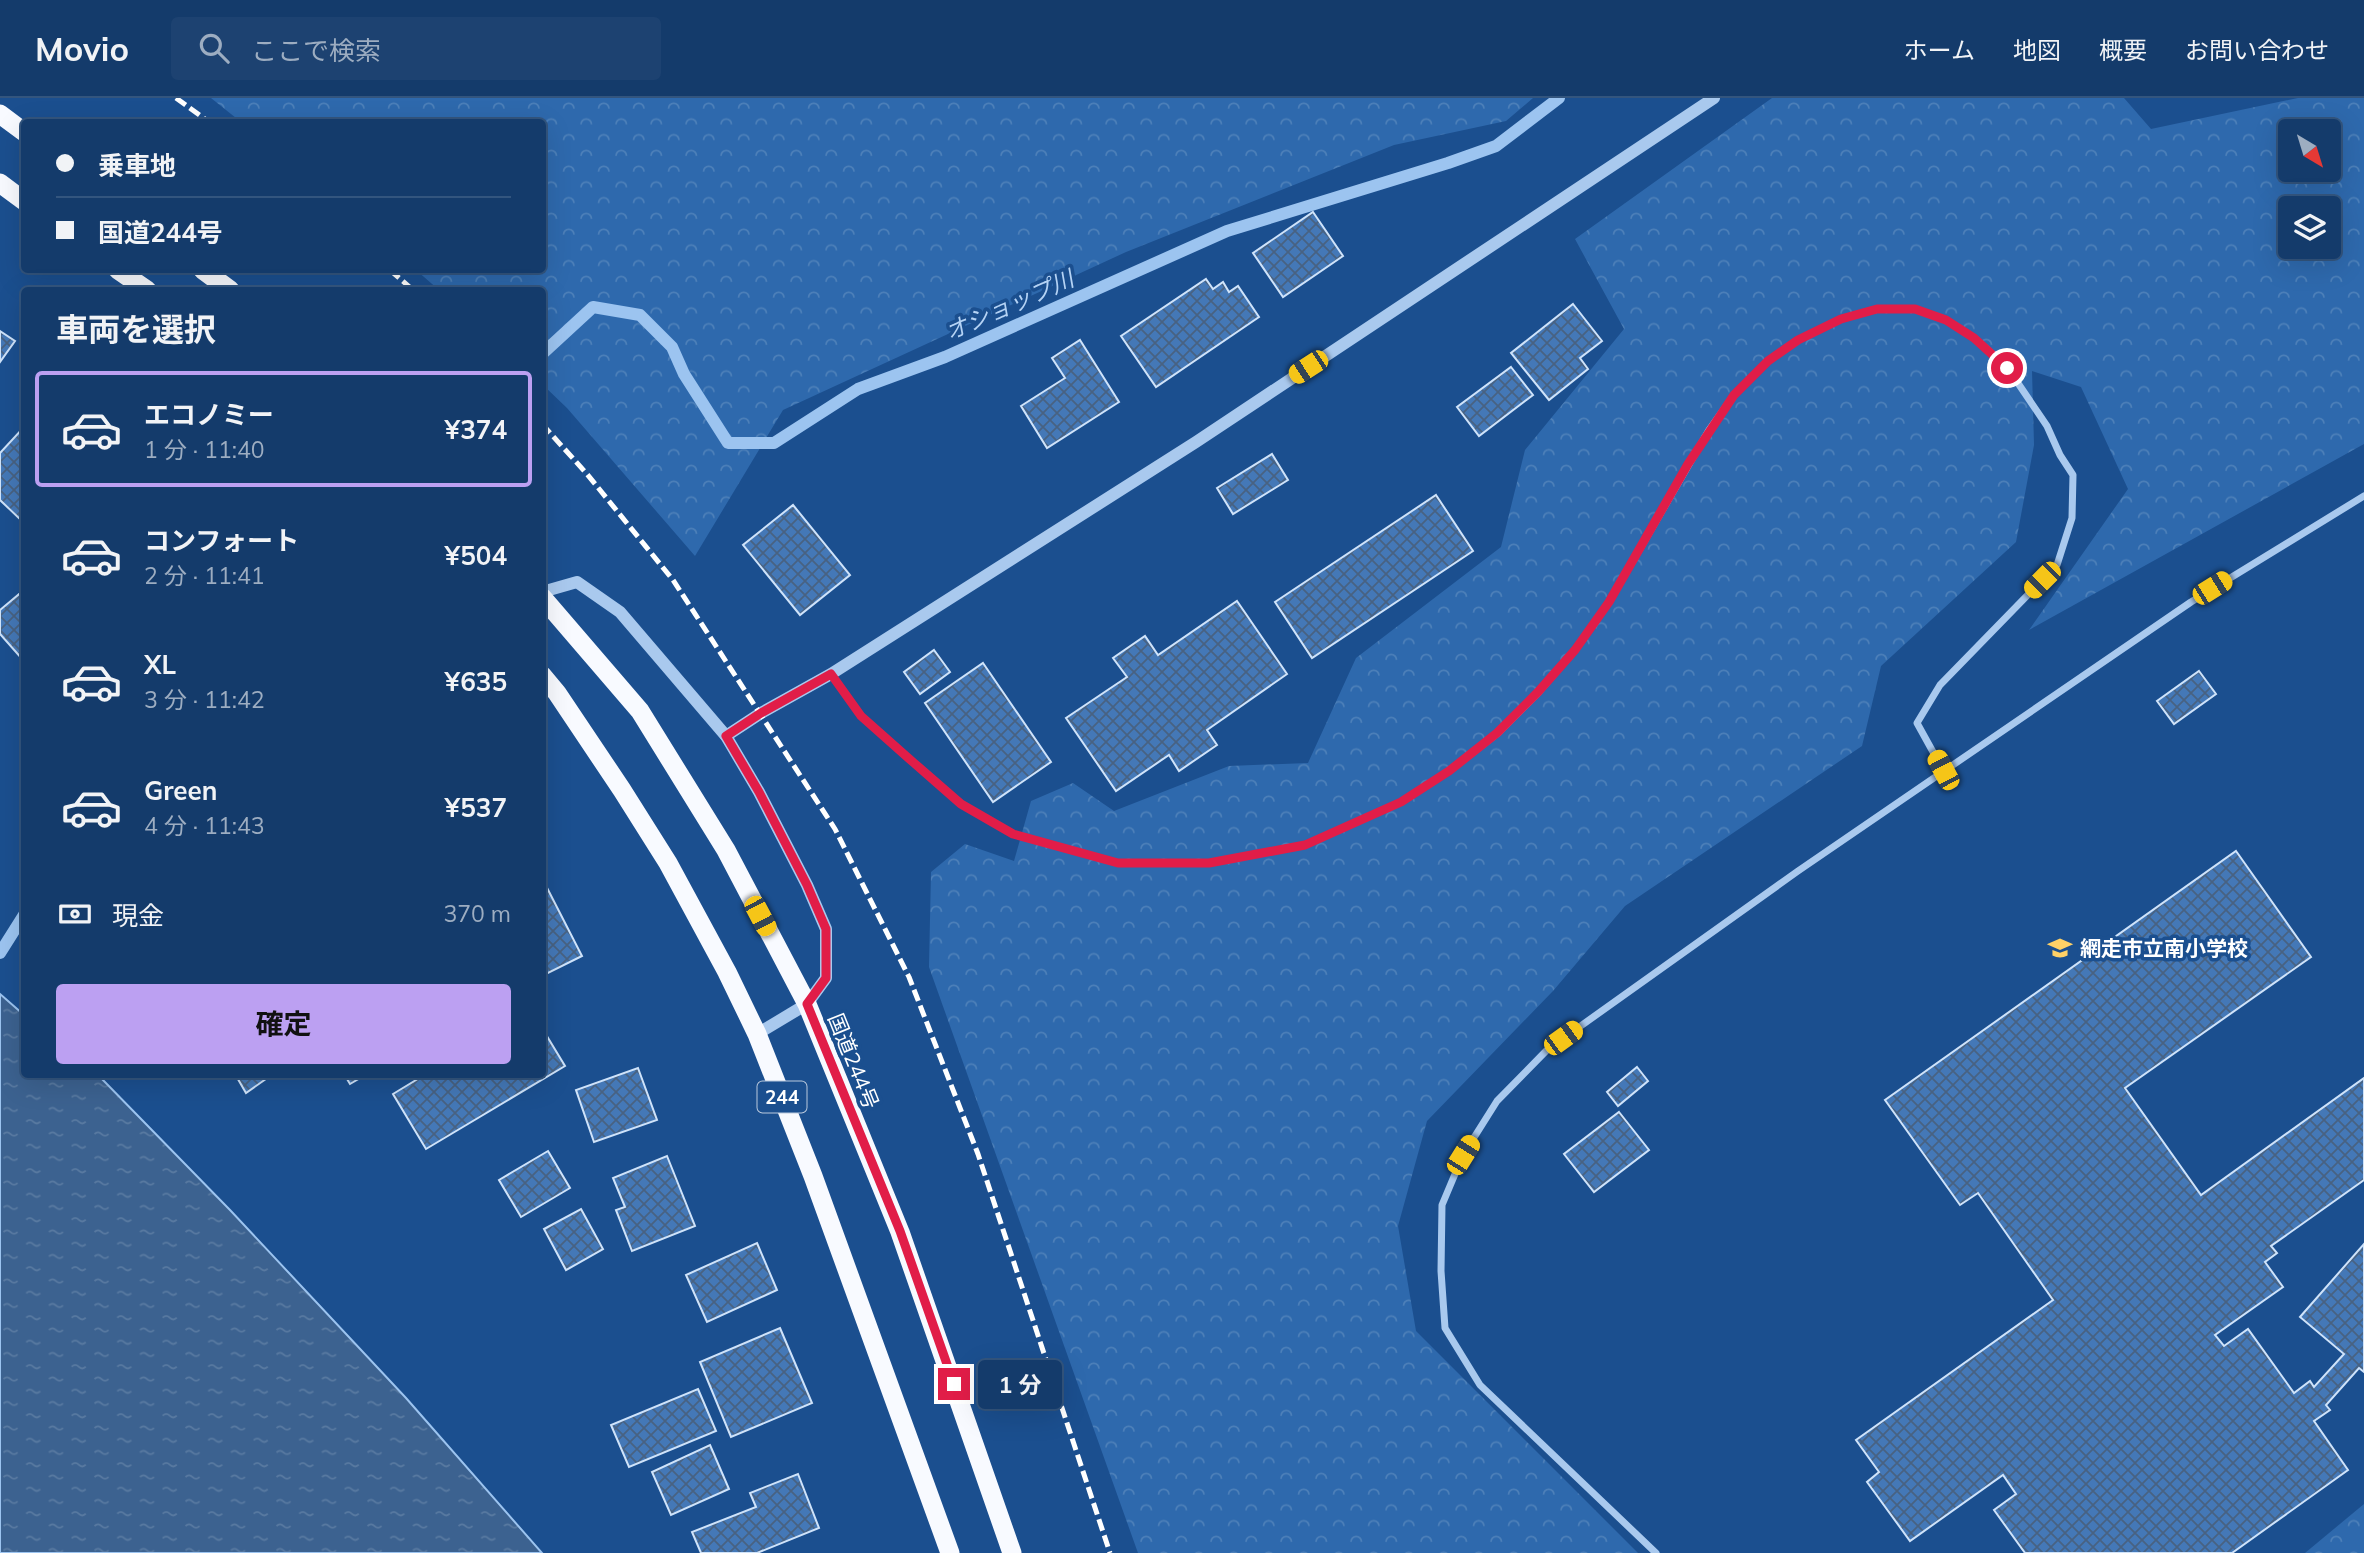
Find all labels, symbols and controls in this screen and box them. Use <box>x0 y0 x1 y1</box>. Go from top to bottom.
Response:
search box <box>171 17 661 80</box>
text: Movio <box>35 28 129 69</box>
icon: search <box>195 29 233 67</box>
text: ここで検索 <box>251 34 381 67</box>
text: ホーム <box>1904 35 1975 65</box>
text: 地図 <box>2013 35 2061 65</box>
text: 概要 <box>2099 35 2147 65</box>
text: お問い合わせ <box>2185 35 2329 65</box>
north arrow <box>2278 119 2342 182</box>
map controls <box>2278 119 2341 259</box>
text: 乗車地 <box>98 149 176 182</box>
button: layers <box>2278 196 2341 259</box>
text: 国道244号 <box>98 216 223 249</box>
water label: オショップ川 <box>940 262 1081 346</box>
text: 車両を選択 <box>56 309 216 349</box>
car <box>1285 347 1332 387</box>
route start <box>1991 352 2023 384</box>
icon: car <box>60 398 123 461</box>
text: エコノミー <box>144 398 274 431</box>
text: ¥374 <box>445 413 507 446</box>
text: 1 分 · 11:40 <box>144 435 265 464</box>
icon: car <box>60 524 123 587</box>
text: コンフォート <box>144 524 299 557</box>
text: ¥504 <box>445 539 507 572</box>
car <box>2020 558 2065 602</box>
text: 2 分 · 11:41 <box>144 561 265 590</box>
car <box>2189 568 2236 608</box>
text: XL <box>144 648 176 681</box>
icon: car <box>60 650 123 713</box>
text: ¥635 <box>445 665 507 698</box>
text: 3 分 · 11:42 <box>144 685 265 714</box>
car <box>1924 747 1963 793</box>
text: Green <box>144 774 217 807</box>
icon: car <box>60 776 123 839</box>
text: ¥537 <box>445 791 507 824</box>
text: 4 分 · 11:43 <box>144 811 265 840</box>
car <box>741 893 780 939</box>
icon: cash <box>56 895 94 933</box>
text: 現金 <box>112 899 164 932</box>
text: 370 m <box>443 899 511 928</box>
school or university icon: 網走市立南小学校 <box>2046 934 2074 962</box>
place label: 網走市立南小学校 <box>2080 935 2248 961</box>
button: 確定 <box>56 984 511 1064</box>
street label: 国道244号 <box>823 1009 885 1113</box>
car <box>1540 1017 1587 1059</box>
road number: 244 <box>758 1082 806 1113</box>
car <box>1443 1132 1484 1178</box>
callout: 1 分 <box>978 1360 1062 1408</box>
route end <box>938 1368 970 1400</box>
text: 1 分 <box>998 1370 1042 1399</box>

